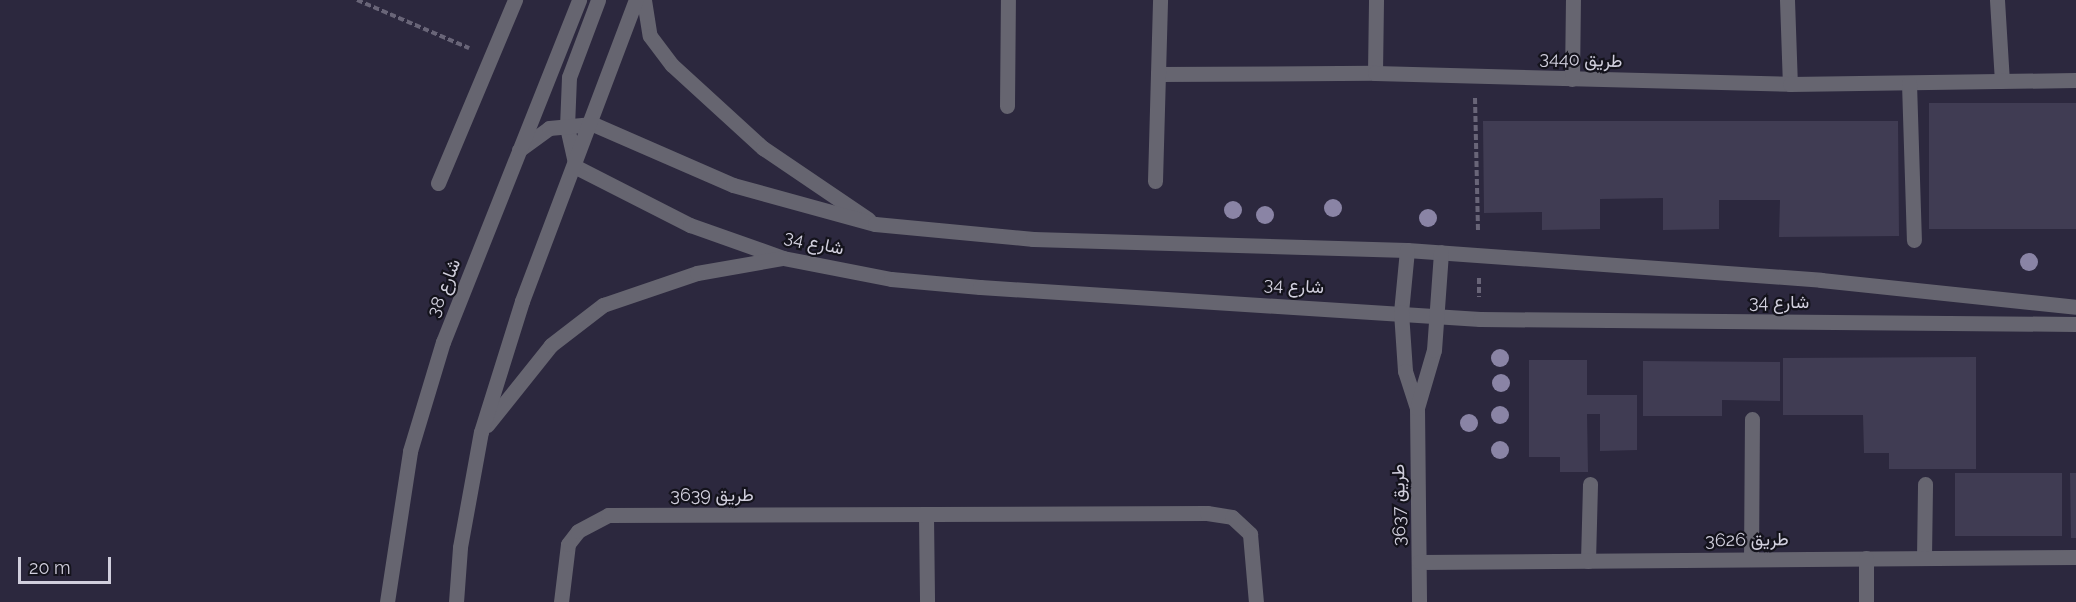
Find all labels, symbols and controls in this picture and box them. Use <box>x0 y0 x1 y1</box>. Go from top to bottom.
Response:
street label: طريق 3440 <box>1539 48 1623 72</box>
street label: شارع 34 <box>782 226 846 260</box>
street label: شارع 38 <box>423 256 465 320</box>
street label: شارع 34 <box>1263 274 1325 298</box>
street label: شارع 34 <box>1749 291 1809 313</box>
street label: طريق 3637 <box>1387 464 1411 546</box>
street label: طريق 3639 <box>670 484 754 506</box>
street label: طريق 3626 <box>1705 528 1789 552</box>
scale bar <box>21 545 114 583</box>
text: 20 m <box>29 557 71 578</box>

